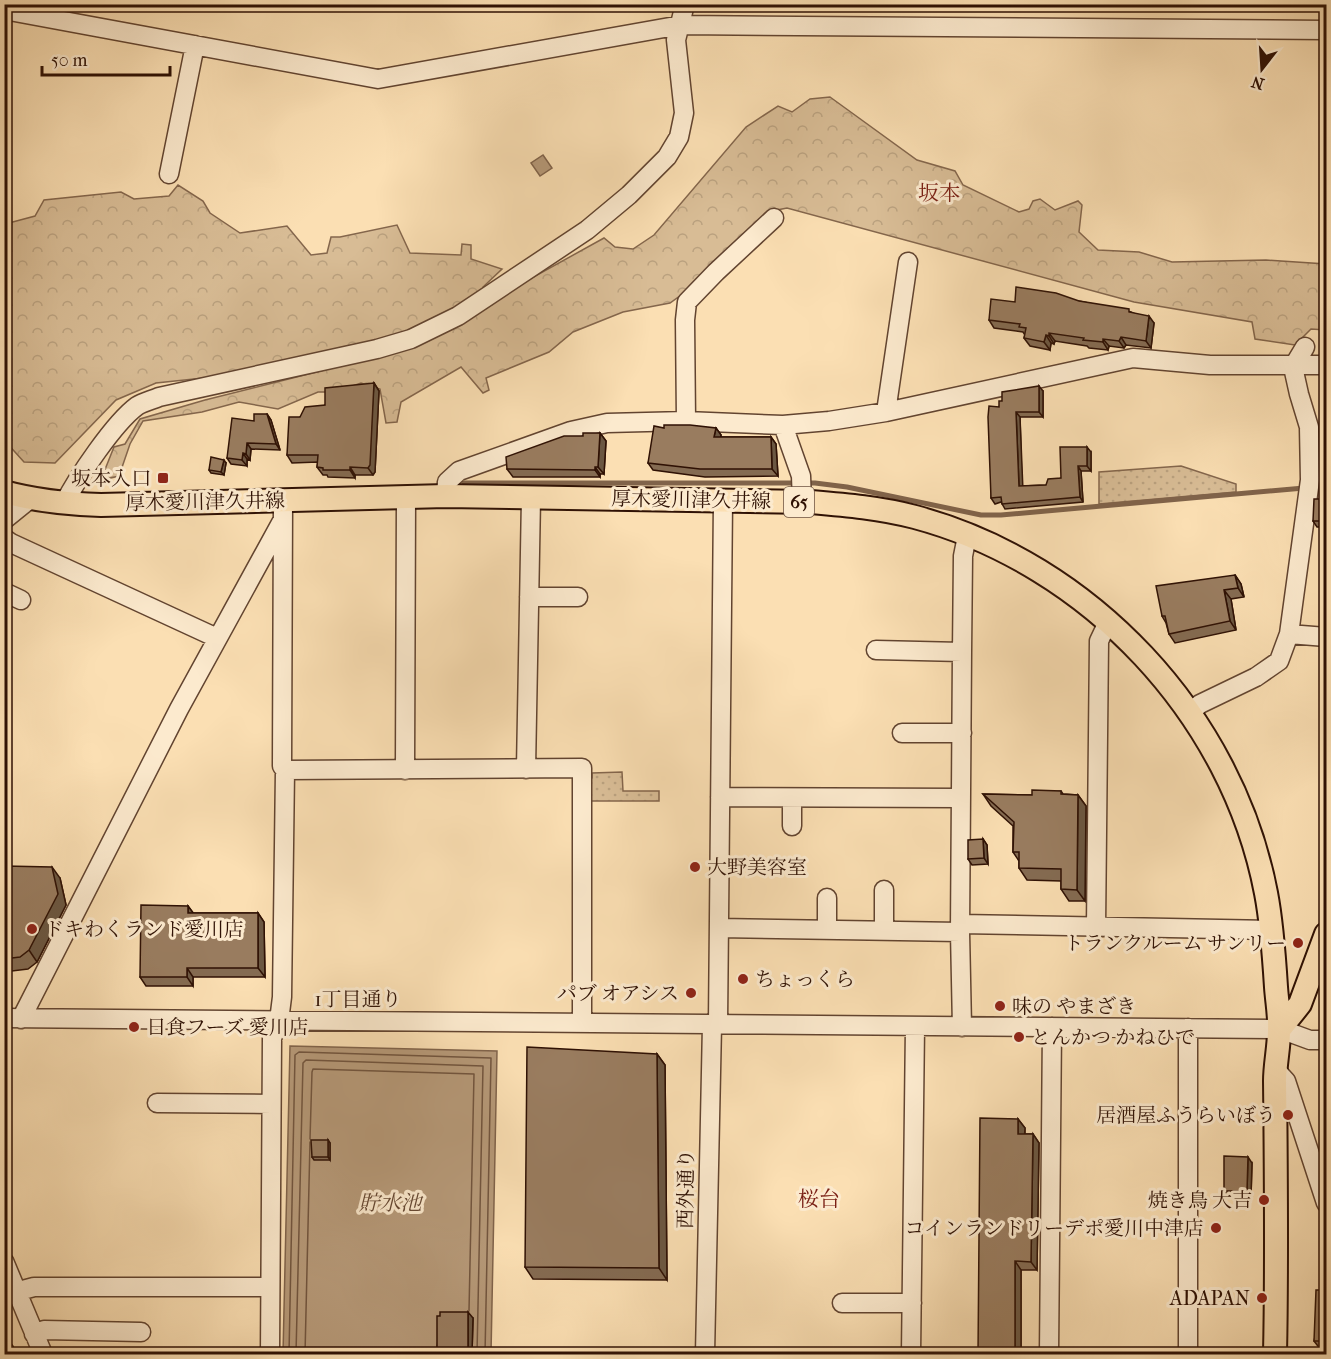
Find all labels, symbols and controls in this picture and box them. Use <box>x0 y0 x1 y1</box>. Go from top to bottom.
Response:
scale bar <box>42 39 170 77</box>
north arrow <box>1232 39 1292 99</box>
text: 50 m <box>51 50 88 71</box>
text: N <box>1248 72 1266 94</box>
district label: 坂本 <box>918 181 960 205</box>
place label: 坂本入口 <box>71 467 151 490</box>
marker: 坂本入口 <box>156 471 170 485</box>
street label: 厚木愛川津久井線 <box>611 487 771 513</box>
road number: 65 <box>784 487 814 517</box>
street label: 厚木愛川津久井線 <box>125 489 285 515</box>
place label: 大野美容室 <box>707 856 807 879</box>
marker: 大野美容室 <box>688 860 702 874</box>
place label: ドキわくランド愛川店 <box>44 918 244 941</box>
marker: ドキわくランド愛川店 <box>25 922 39 936</box>
place label: トランクルーム サンリー <box>1064 932 1286 955</box>
marker: トランクルーム サンリー <box>1291 936 1305 950</box>
place label: ちょっくら <box>755 968 855 991</box>
marker: ちょっくら <box>736 972 750 986</box>
place label: パブ オアシス <box>557 982 679 1005</box>
marker: パブ オアシス <box>684 986 698 1000</box>
street label: 1丁目通り <box>314 988 402 1011</box>
place label: 味の やまざき <box>1012 995 1136 1018</box>
marker: 味の やまざき <box>993 999 1007 1013</box>
place label: 日食フーズ 愛川店 <box>146 1016 309 1039</box>
marker: 日食フーズ 愛川店 <box>127 1020 141 1034</box>
place label: とんかつ かねひで <box>1031 1026 1195 1049</box>
marker: とんかつ かねひで <box>1012 1030 1026 1044</box>
place label: 居酒屋ふうらいぼう <box>1096 1104 1276 1127</box>
marker: 居酒屋ふうらいぼう <box>1281 1108 1295 1122</box>
street label: 西外通り <box>674 1149 698 1229</box>
district label: 桜台 <box>798 1187 840 1211</box>
place label: 焼き鳥 大吉 <box>1148 1189 1252 1212</box>
water label: 貯水池 <box>359 1191 423 1215</box>
marker: 焼き鳥 大吉 <box>1257 1193 1271 1207</box>
place label: コインランドリーデポ愛川中津店 <box>905 1217 1204 1240</box>
marker: コインランドリーデポ愛川中津店 <box>1209 1221 1223 1235</box>
place label: ADAPAN <box>1169 1287 1250 1310</box>
marker: ADAPAN <box>1255 1291 1269 1305</box>

